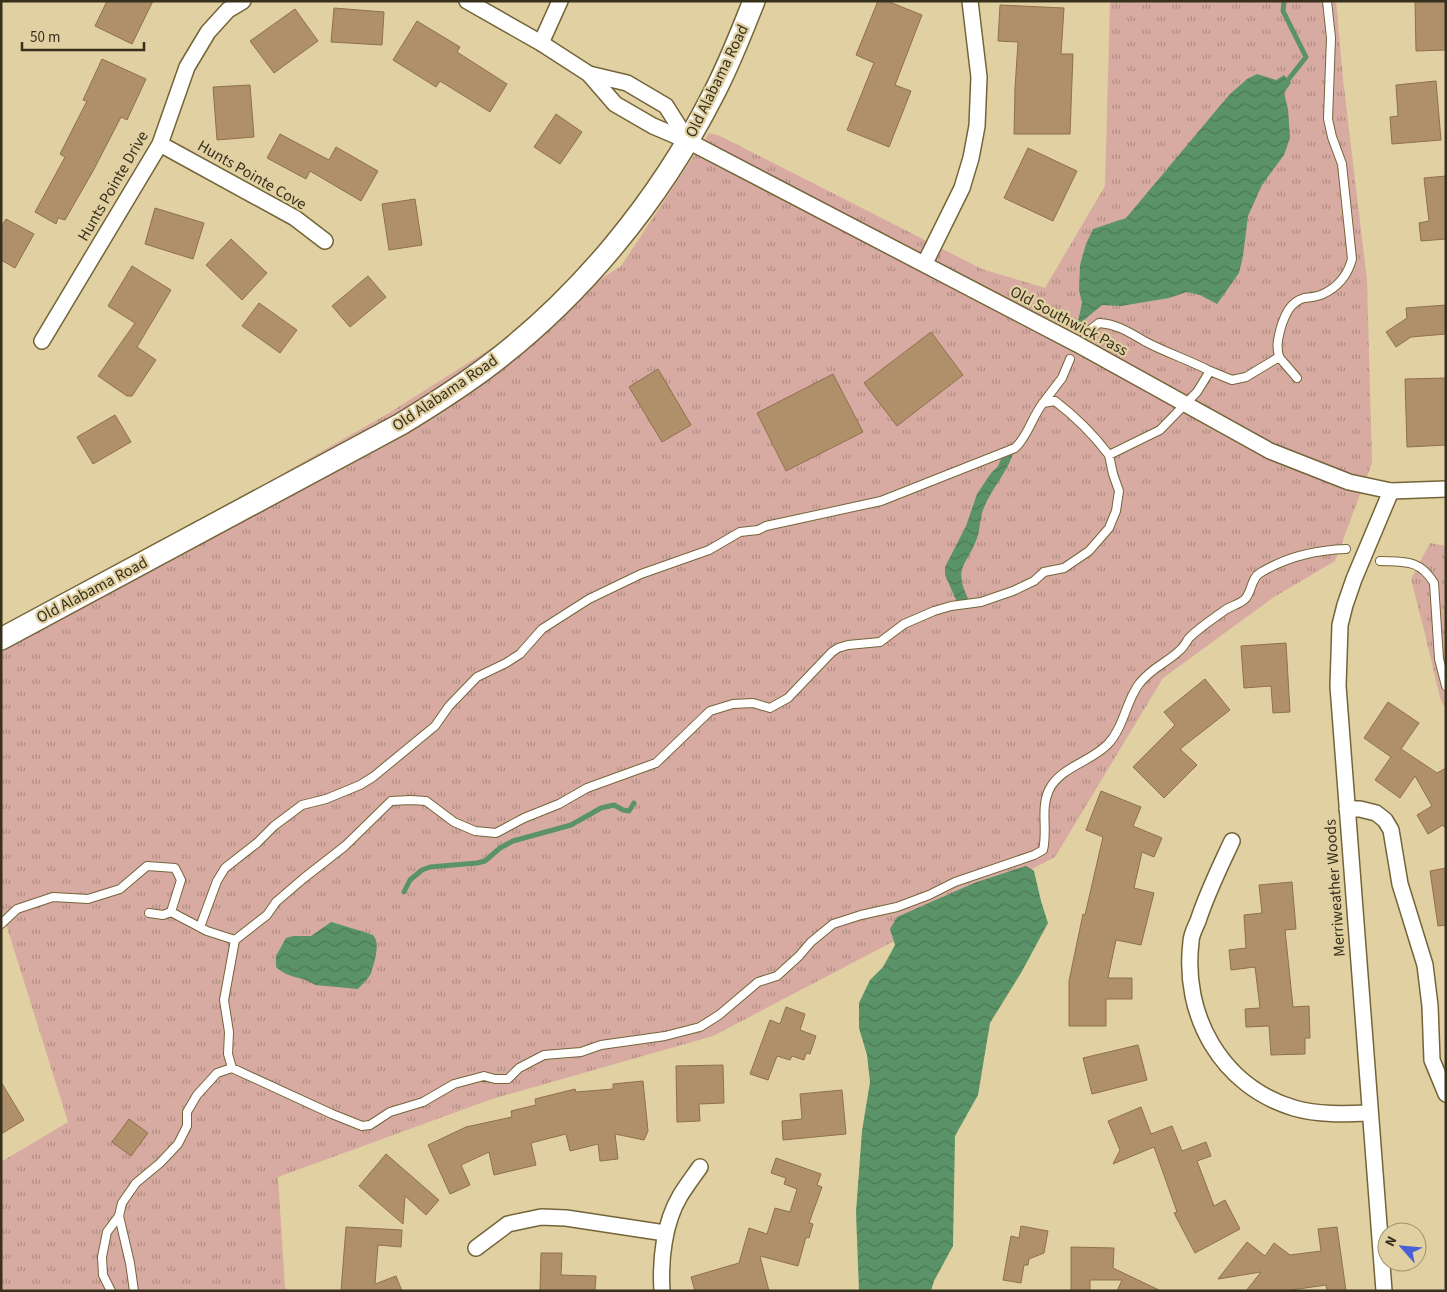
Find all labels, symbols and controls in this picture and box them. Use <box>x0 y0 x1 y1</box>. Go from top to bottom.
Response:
scale bar <box>22 20 145 52</box>
street label: Old Alabama Road <box>680 21 754 141</box>
text: 50 m <box>30 27 60 48</box>
street label: Hunts Pointe Drive <box>72 127 154 245</box>
street label: Hunts Pointe Cove <box>193 135 311 215</box>
street label: Old Southwick Pass <box>1006 281 1132 361</box>
street label: Old Alabama Road <box>388 349 502 437</box>
street label: Old Alabama Road <box>32 551 152 629</box>
street label: Merriweather Woods <box>1319 818 1351 958</box>
north arrow <box>1377 1222 1427 1272</box>
text: N <box>1380 1233 1402 1250</box>

